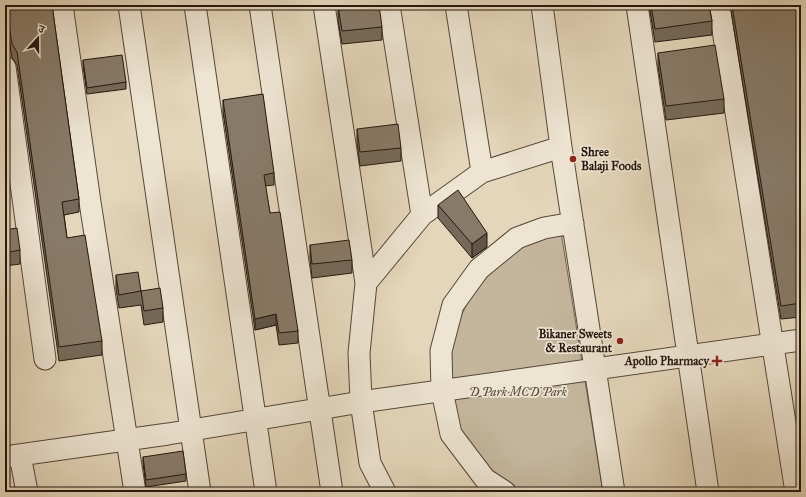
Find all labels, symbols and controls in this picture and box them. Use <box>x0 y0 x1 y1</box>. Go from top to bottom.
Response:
north arrow <box>18 18 58 58</box>
text: उ <box>36 22 48 37</box>
place label: Shree Balaji Foods <box>581 145 642 174</box>
marker: Shree Balaji Foods <box>568 154 578 164</box>
place label: Bikaner Sweets & Restaurant <box>538 327 613 355</box>
marker: Bikaner Sweets & Restaurant <box>615 336 625 346</box>
place label: Apollo Pharmacy <box>624 354 710 369</box>
marker: Apollo Pharmacy <box>712 356 722 366</box>
park label: D Park MCD Park <box>469 385 568 399</box>

